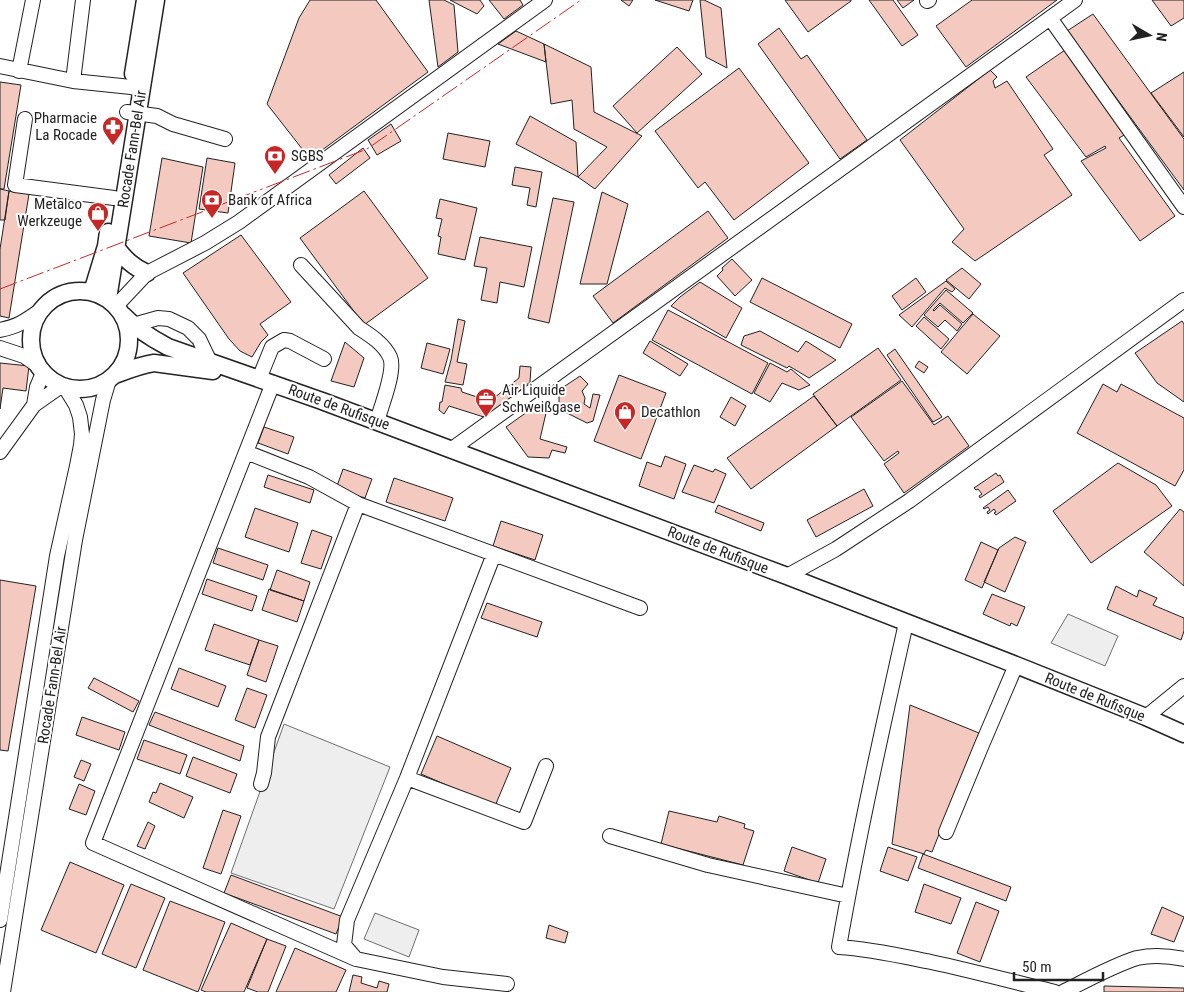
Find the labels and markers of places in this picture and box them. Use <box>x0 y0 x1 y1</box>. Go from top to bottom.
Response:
place label: Pharmacie La Rocade <box>34 109 97 144</box>
pharmacy icon: Pharmacie La Rocade <box>101 115 125 146</box>
bank icon: SGBS <box>263 144 287 175</box>
place label: SGBS <box>291 147 324 165</box>
bank icon: Bank of Africa <box>200 188 224 219</box>
place label: Bank of Africa <box>228 191 312 209</box>
place label: Metalco Werkzeuge <box>17 195 82 230</box>
shop icon: Metalco Werkzeuge <box>86 201 110 232</box>
place label: Air Liquide Schweißgase <box>502 381 580 416</box>
office icon: Air Liquide Schweißgase <box>474 387 498 418</box>
shop icon: Decathlon <box>613 400 637 431</box>
place label: Decathlon <box>641 403 701 421</box>

